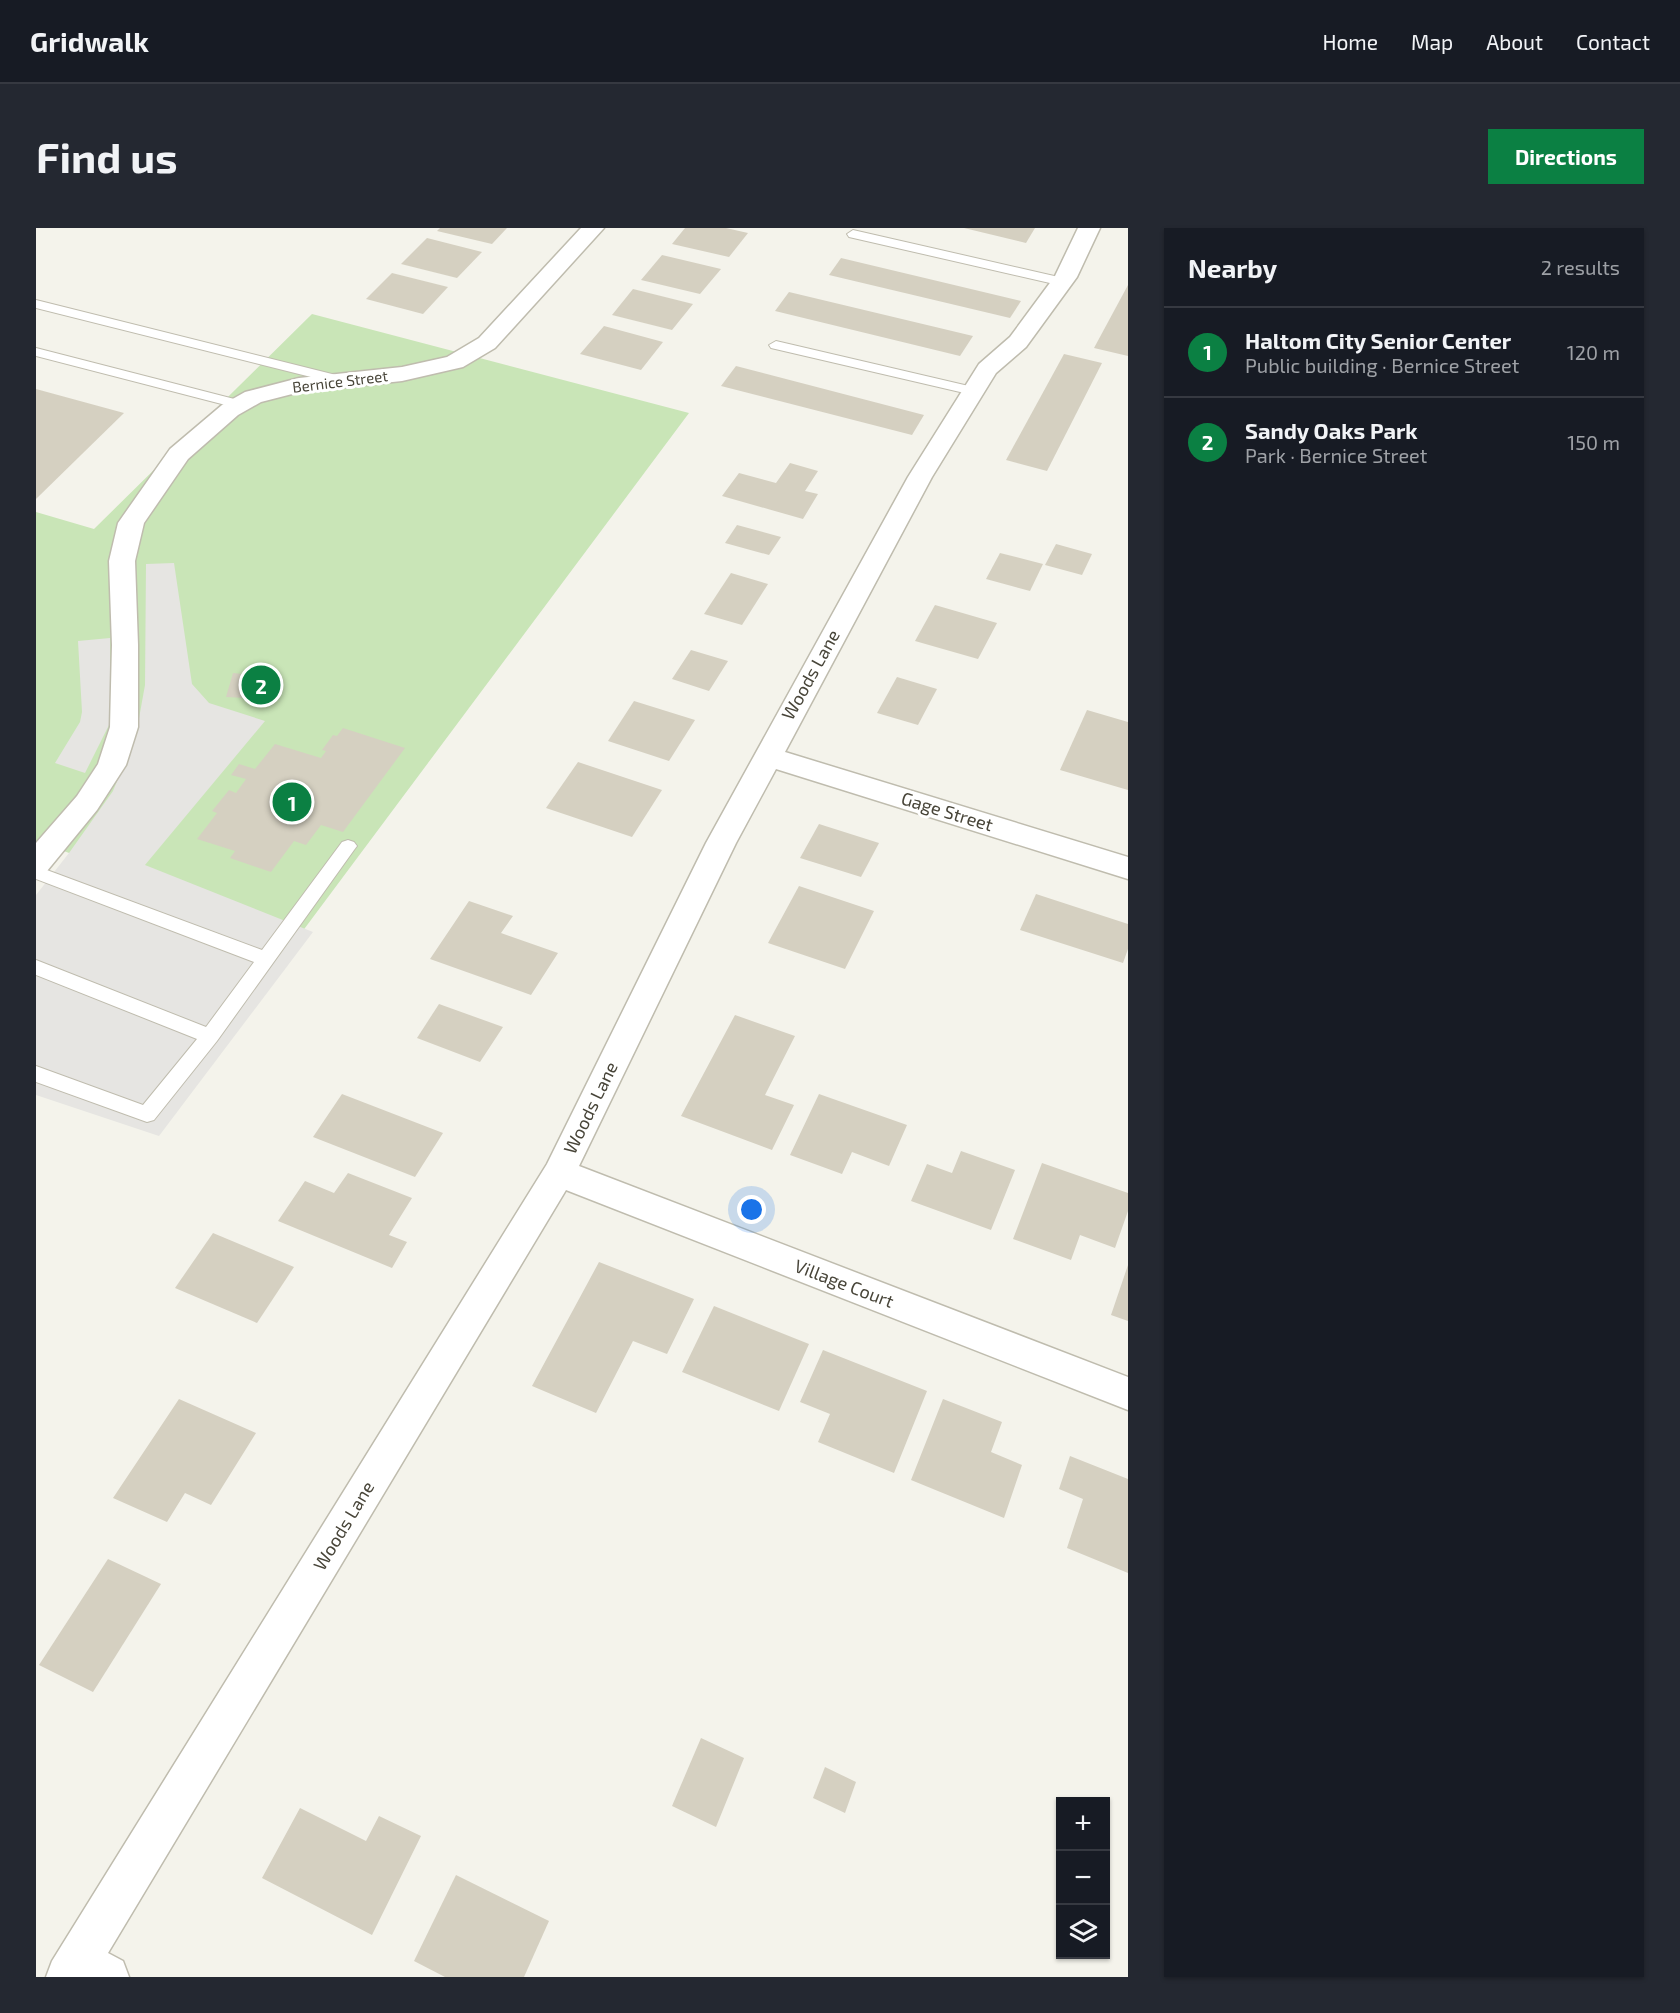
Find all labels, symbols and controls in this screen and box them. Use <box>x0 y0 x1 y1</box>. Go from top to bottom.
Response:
text: Gridwalk <box>30 24 149 58</box>
text: Home <box>1322 29 1378 54</box>
text: Map <box>1411 29 1453 54</box>
text: About <box>1486 29 1543 54</box>
text: Contact <box>1576 29 1650 54</box>
button: Directions <box>1488 129 1644 184</box>
text: Find us <box>36 131 178 181</box>
text: Nearby <box>1188 252 1277 283</box>
text: 2 results <box>1541 255 1620 279</box>
text: Haltom City Senior Center <box>1245 327 1511 353</box>
text: 1 <box>1203 340 1212 364</box>
text: 120 m <box>1567 340 1620 364</box>
text: Public building · Bernice Street <box>1245 353 1519 377</box>
street label: Bernice Street <box>291 366 389 396</box>
text: Sandy Oaks Park <box>1245 417 1418 443</box>
text: 2 <box>1202 430 1213 454</box>
text: 150 m <box>1567 430 1620 454</box>
text: Park · Bernice Street <box>1245 443 1427 467</box>
street label: Woods Lane <box>776 625 844 724</box>
pin: 2 <box>242 662 280 708</box>
pin: 1 <box>272 780 312 824</box>
street label: Gage Street <box>899 787 996 835</box>
street label: Woods Lane <box>558 1058 622 1157</box>
your location <box>737 1195 766 1224</box>
street label: Village Court <box>792 1254 897 1312</box>
street label: Woods Lane <box>308 1477 378 1574</box>
map controls <box>1056 1797 1110 1959</box>
button: + <box>1056 1797 1110 1851</box>
button: − <box>1056 1851 1110 1905</box>
button: layers <box>1056 1905 1110 1959</box>

